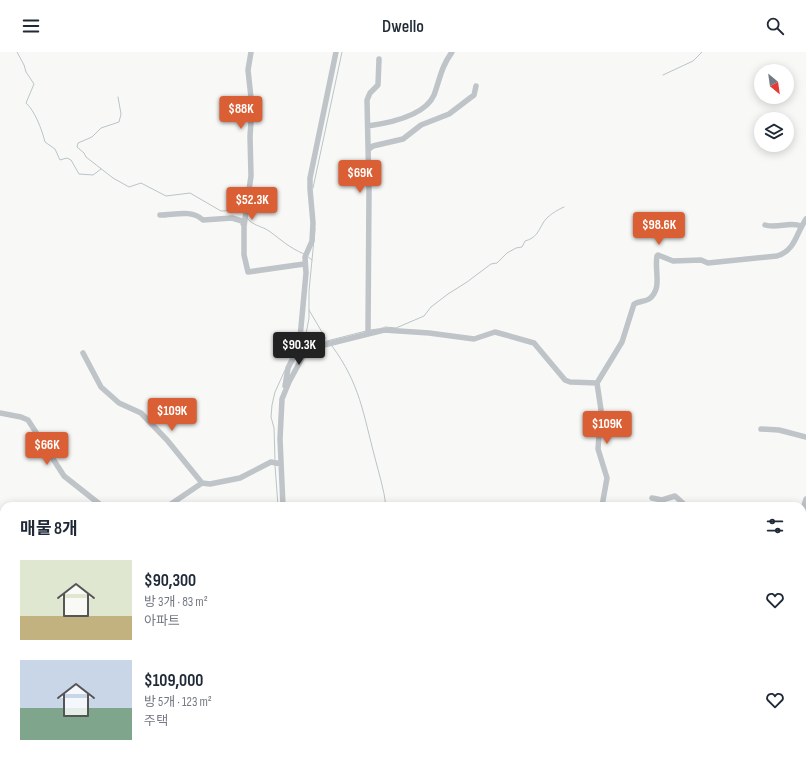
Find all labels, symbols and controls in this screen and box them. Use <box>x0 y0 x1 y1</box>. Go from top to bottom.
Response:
icon: menu <box>20 15 42 37</box>
icon: search <box>764 15 786 37</box>
text: Dwello <box>382 16 424 37</box>
north arrow <box>754 64 794 104</box>
map controls <box>754 64 794 152</box>
pin: $88K <box>217 96 265 130</box>
text: $88K <box>228 101 254 117</box>
button: layers <box>754 112 794 152</box>
pin: $69K <box>336 160 384 194</box>
text: $69K <box>347 165 373 181</box>
pin: $52.3K <box>219 187 285 221</box>
text: $52.3K <box>235 192 269 208</box>
pin: $98.6K <box>626 212 692 246</box>
text: $98.6K <box>642 217 676 233</box>
pin: $90.3K <box>266 332 332 366</box>
text: $90.3K <box>282 337 316 353</box>
pin: $109K <box>144 398 200 432</box>
text: $109K <box>157 403 187 419</box>
pin: $109K <box>579 411 635 445</box>
text: $109K <box>592 416 622 432</box>
pin: $66K <box>23 432 71 466</box>
text: $66K <box>34 437 60 453</box>
icon: filters <box>764 515 786 537</box>
text: 매물 8개 <box>20 519 78 539</box>
text: $90,300 <box>144 571 196 591</box>
icon: home <box>52 576 100 624</box>
icon: heart <box>764 589 786 611</box>
text: 방 3개 · 83 m² <box>144 594 208 610</box>
text: 아파트 <box>144 613 180 629</box>
text: $109,000 <box>144 671 203 691</box>
icon: home <box>52 676 100 724</box>
icon: heart <box>764 689 786 711</box>
text: 방 5개 · 123 m² <box>144 694 212 710</box>
text: 주택 <box>144 713 168 729</box>

